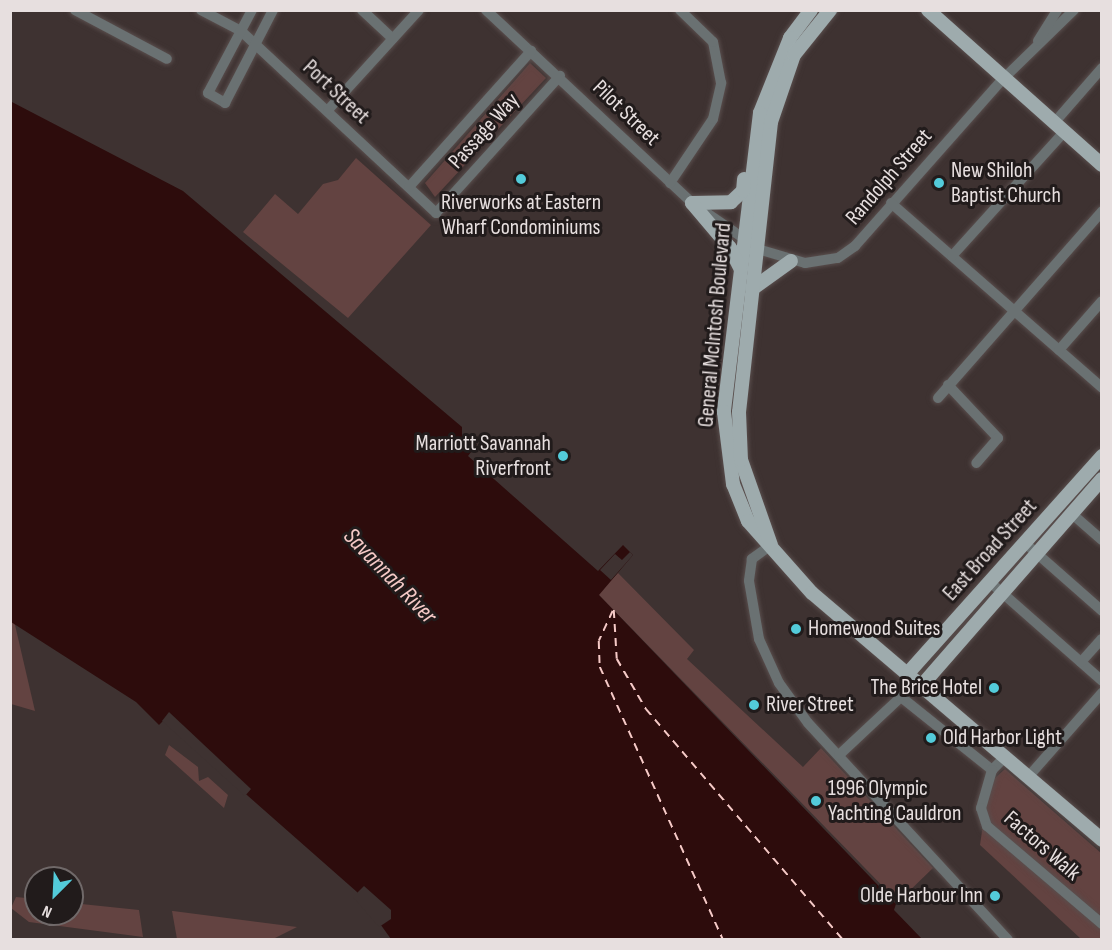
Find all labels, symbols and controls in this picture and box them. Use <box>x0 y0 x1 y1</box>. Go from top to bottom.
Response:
street label: Port Street <box>297 55 375 129</box>
street label: Pilot Street <box>587 75 665 151</box>
street label: Passage Way <box>443 88 525 174</box>
street label: Randolph Street <box>840 124 938 230</box>
place label: New Shiloh Baptist Church <box>951 157 1061 208</box>
marker: Riverworks at Eastern Wharf Condominiums <box>514 172 528 186</box>
marker: New Shiloh Baptist Church <box>932 176 946 190</box>
place label: Riverworks at Eastern Wharf Condominiums <box>441 189 601 240</box>
street label: General McIntosh Boulevard <box>693 222 737 428</box>
place label: Marriott Savannah Riverfront <box>416 430 551 482</box>
marker: Marriott Savannah Riverfront <box>556 449 570 463</box>
street label: East Broad Street <box>937 494 1043 606</box>
water label: Savannah River <box>337 522 443 630</box>
place label: Homewood Suites <box>808 616 940 642</box>
marker: Homewood Suites <box>789 622 803 636</box>
place label: The Brice Hotel <box>870 675 982 701</box>
marker: The Brice Hotel <box>987 681 1001 695</box>
place label: River Street <box>766 692 854 718</box>
marker: River Street <box>747 698 761 712</box>
place label: Old Harbor Light <box>943 725 1062 751</box>
marker: Old Harbor Light <box>924 731 938 745</box>
place label: 1996 Olympic Yachting Cauldron <box>828 775 961 826</box>
marker: 1996 Olympic Yachting Cauldron <box>809 794 823 808</box>
street label: Factors Walk <box>998 806 1086 886</box>
north arrow <box>24 866 84 926</box>
place label: Olde Harbour Inn <box>860 883 983 909</box>
marker: Olde Harbour Inn <box>988 889 1002 903</box>
text: N <box>40 901 55 921</box>

